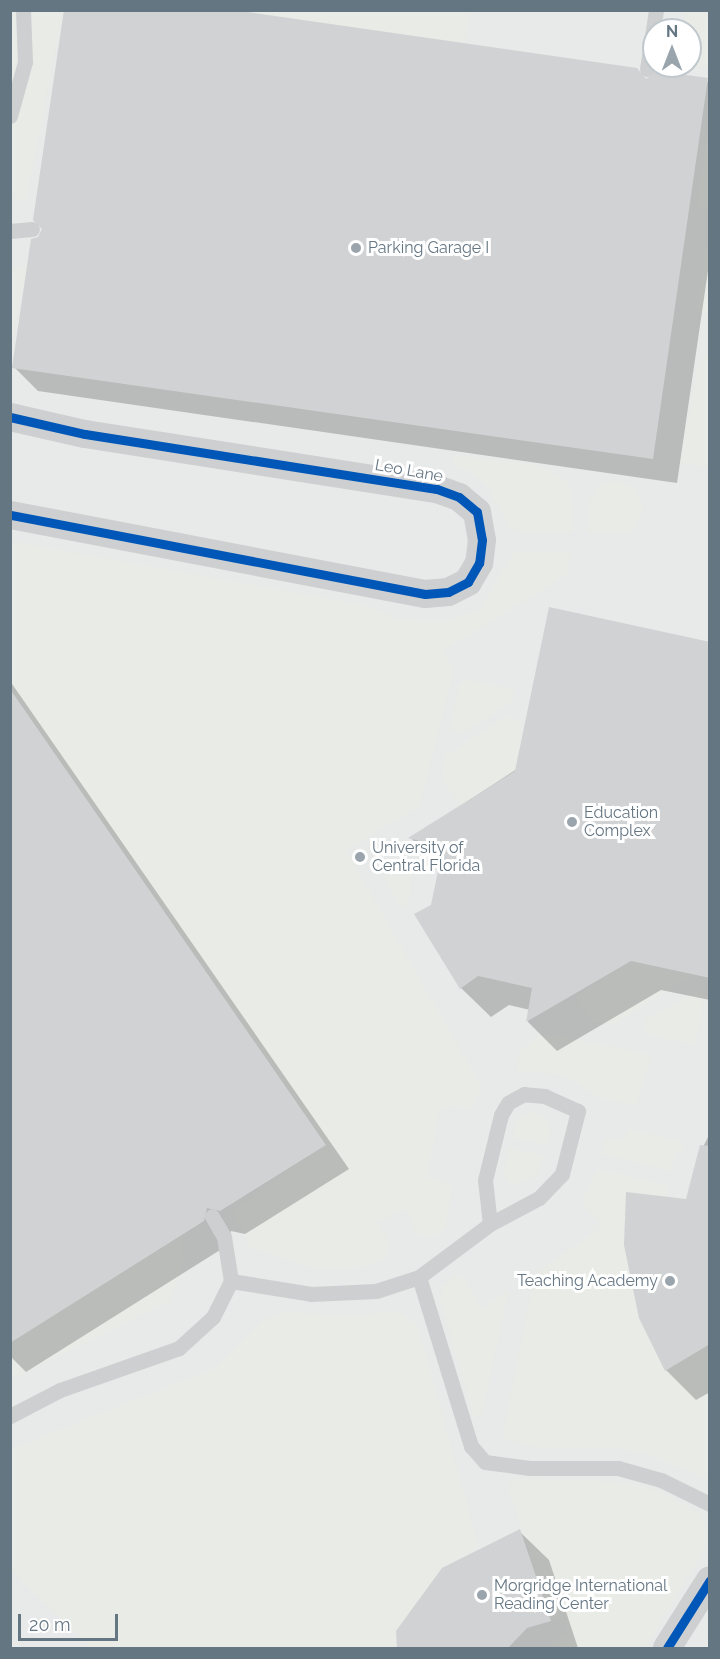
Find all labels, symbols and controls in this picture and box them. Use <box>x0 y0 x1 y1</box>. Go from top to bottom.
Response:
north arrow <box>642 18 702 78</box>
text: N <box>666 22 678 41</box>
place label: Parking Garage I <box>368 238 489 258</box>
marker: Parking Garage I <box>349 241 363 255</box>
street label: Leo Lane <box>373 456 445 486</box>
place label: Education Complex <box>584 803 658 841</box>
marker: Education Complex <box>565 815 579 829</box>
place label: University of Central Florida <box>372 838 481 876</box>
marker: University of Central Florida <box>353 850 367 864</box>
place label: Teaching Academy <box>516 1271 658 1291</box>
marker: Teaching Academy <box>663 1274 677 1288</box>
place label: Morgridge International Reading Center <box>494 1576 667 1614</box>
marker: Morgridge International Reading Center <box>475 1588 489 1602</box>
scale bar <box>21 1602 122 1640</box>
text: 20 m <box>29 1614 71 1635</box>

